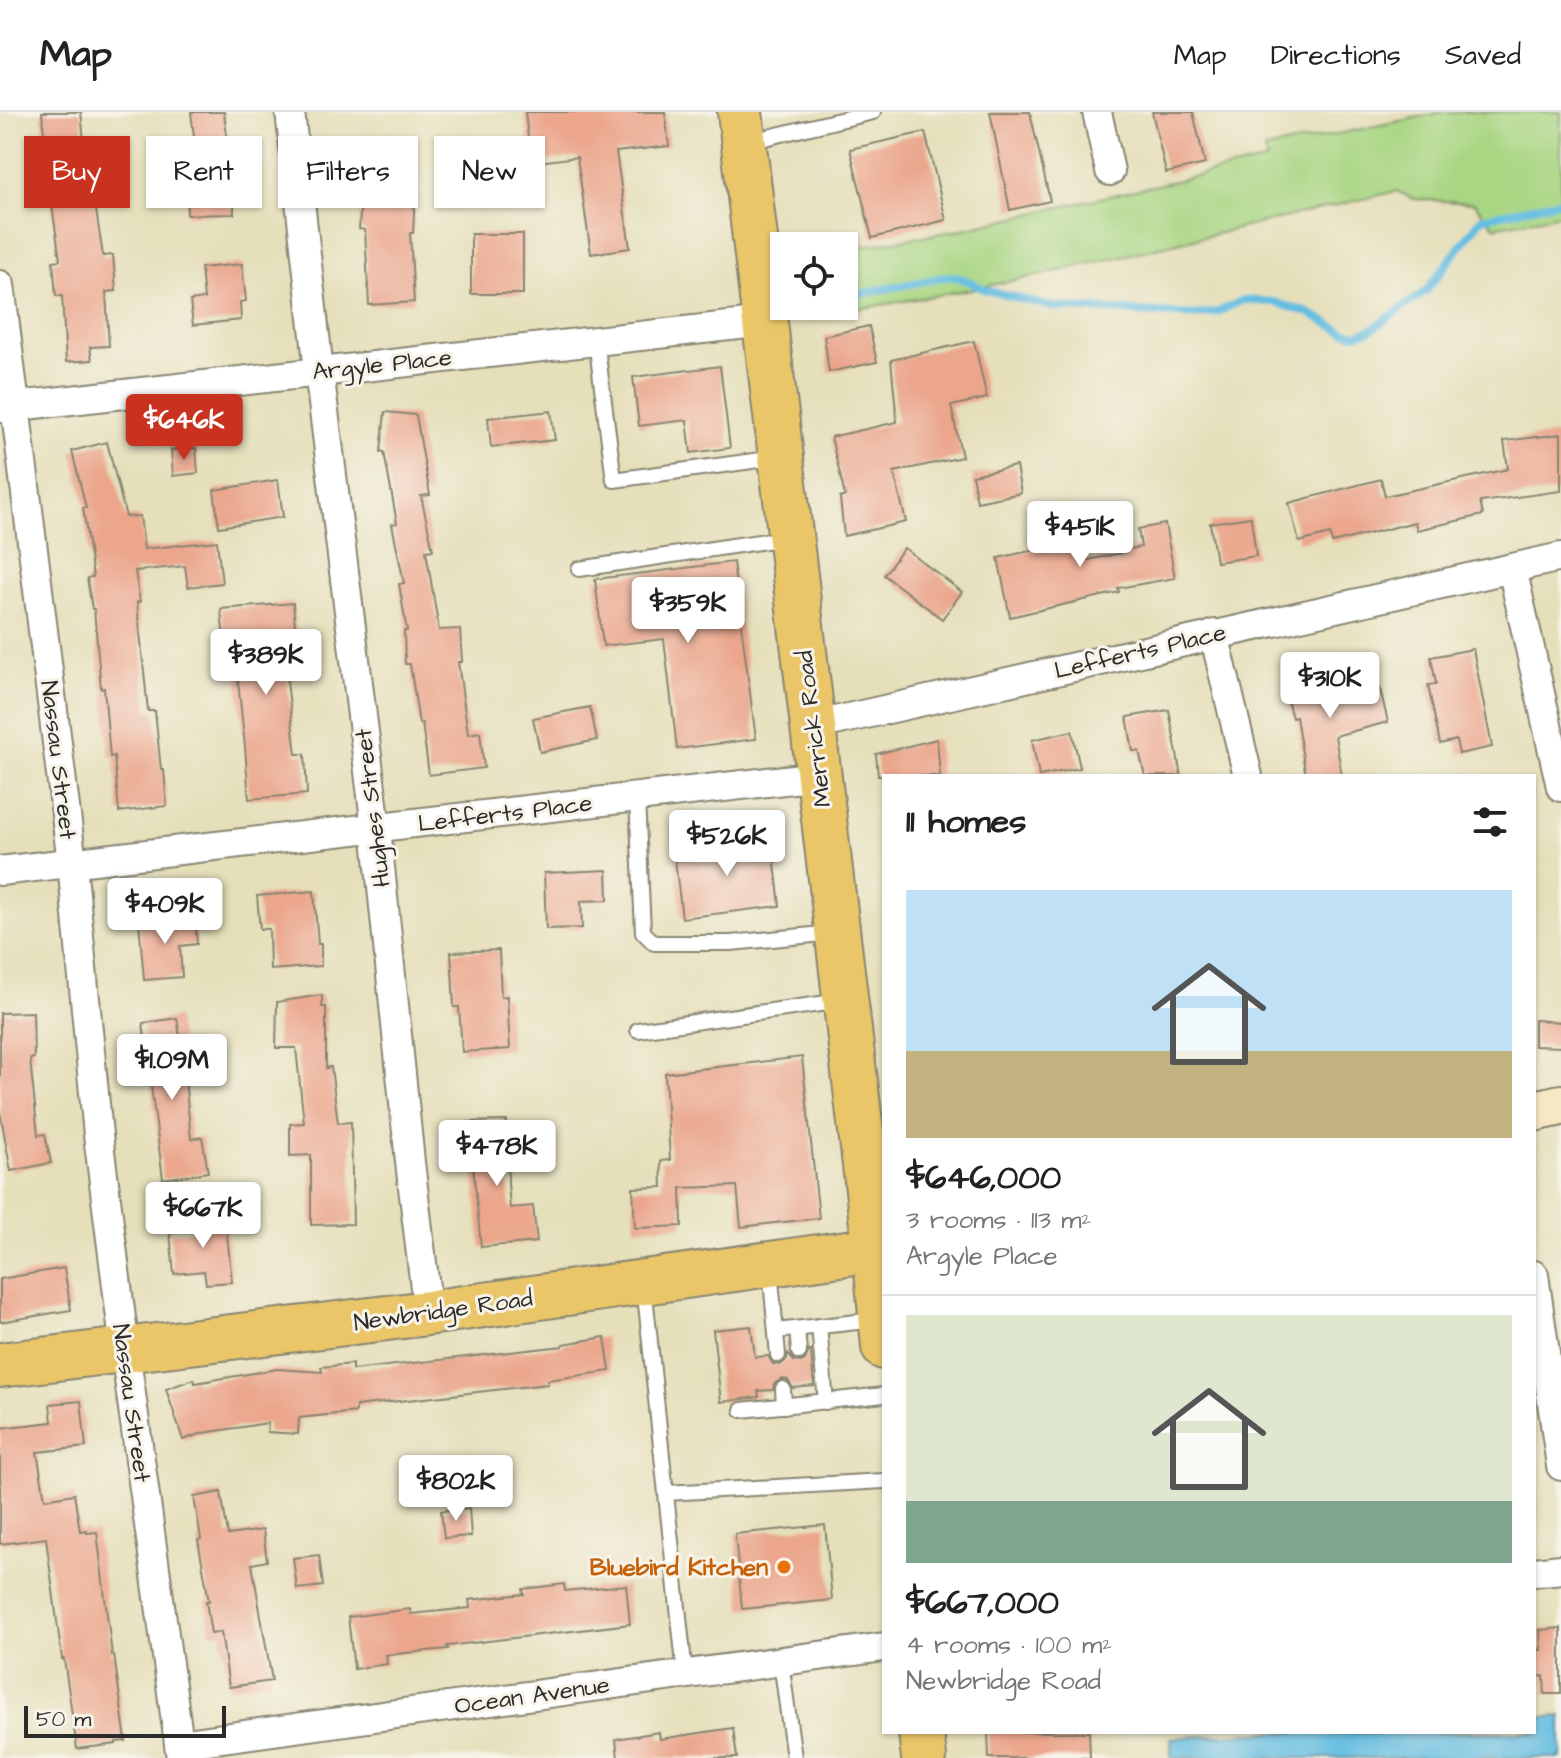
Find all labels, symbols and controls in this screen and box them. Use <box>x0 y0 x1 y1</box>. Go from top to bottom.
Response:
text: Map <box>40 29 112 81</box>
text: Map <box>1174 36 1227 75</box>
text: Directions <box>1271 36 1401 75</box>
text: Saved <box>1445 36 1521 75</box>
chip: Buy <box>24 136 130 208</box>
chip: Rent <box>146 136 262 208</box>
chip: Filters <box>278 136 418 208</box>
chip: New <box>434 136 545 208</box>
map controls <box>770 232 858 320</box>
button: locate <box>770 232 858 320</box>
street label: Argyle Place <box>311 341 454 390</box>
pin: $646K <box>128 394 240 462</box>
text: $646K <box>144 402 224 438</box>
pin: $451K <box>1024 501 1136 569</box>
text: $451K <box>1045 509 1115 545</box>
pin: $359K <box>632 577 744 645</box>
text: $359K <box>650 585 726 621</box>
street label: Lefferts Place <box>1051 616 1229 688</box>
pin: $389K <box>210 629 322 697</box>
text: $389K <box>228 637 304 673</box>
street label: Merrick Road <box>788 649 840 809</box>
pin: $310K <box>1274 652 1386 720</box>
text: $310K <box>1298 660 1362 696</box>
street label: Nassau Street <box>31 679 85 842</box>
street label: Hughes Street <box>346 726 401 889</box>
street label: Lefferts Place <box>416 786 594 842</box>
text: 11 homes <box>906 798 1026 846</box>
icon: filters <box>1468 800 1512 844</box>
pin: $526K <box>671 810 783 878</box>
text: $526K <box>687 818 767 854</box>
pin: $409K <box>109 878 221 946</box>
text: $409K <box>125 886 205 922</box>
icon: home <box>1137 942 1281 1086</box>
pin: $1.09M <box>107 1034 237 1102</box>
text: $1.09M <box>135 1042 209 1078</box>
pin: $478K <box>441 1120 553 1188</box>
text: $478K <box>457 1128 537 1164</box>
text: $646,000 <box>906 1154 1061 1202</box>
pin: $667K <box>147 1182 259 1250</box>
text: $667K <box>164 1190 242 1226</box>
text: 3 rooms · 113 m² <box>906 1202 1091 1238</box>
text: Argyle Place <box>906 1238 1058 1274</box>
street label: Newbridge Road <box>352 1282 535 1341</box>
street label: Nassau Street <box>103 1322 159 1485</box>
icon: home <box>1137 1367 1281 1511</box>
pin: $802K <box>400 1455 512 1523</box>
text: $802K <box>417 1463 495 1499</box>
place label: Bluebird Kitchen <box>590 1551 768 1585</box>
marker: Bluebird Kitchen <box>775 1558 793 1576</box>
text: $667,000 <box>906 1579 1059 1627</box>
text: 4 rooms · 100 m² <box>906 1627 1112 1663</box>
text: Newbridge Road <box>906 1663 1101 1699</box>
street label: Ocean Avenue <box>453 1668 612 1724</box>
scale bar <box>24 1702 226 1738</box>
text: 50 m <box>36 1704 91 1735</box>

